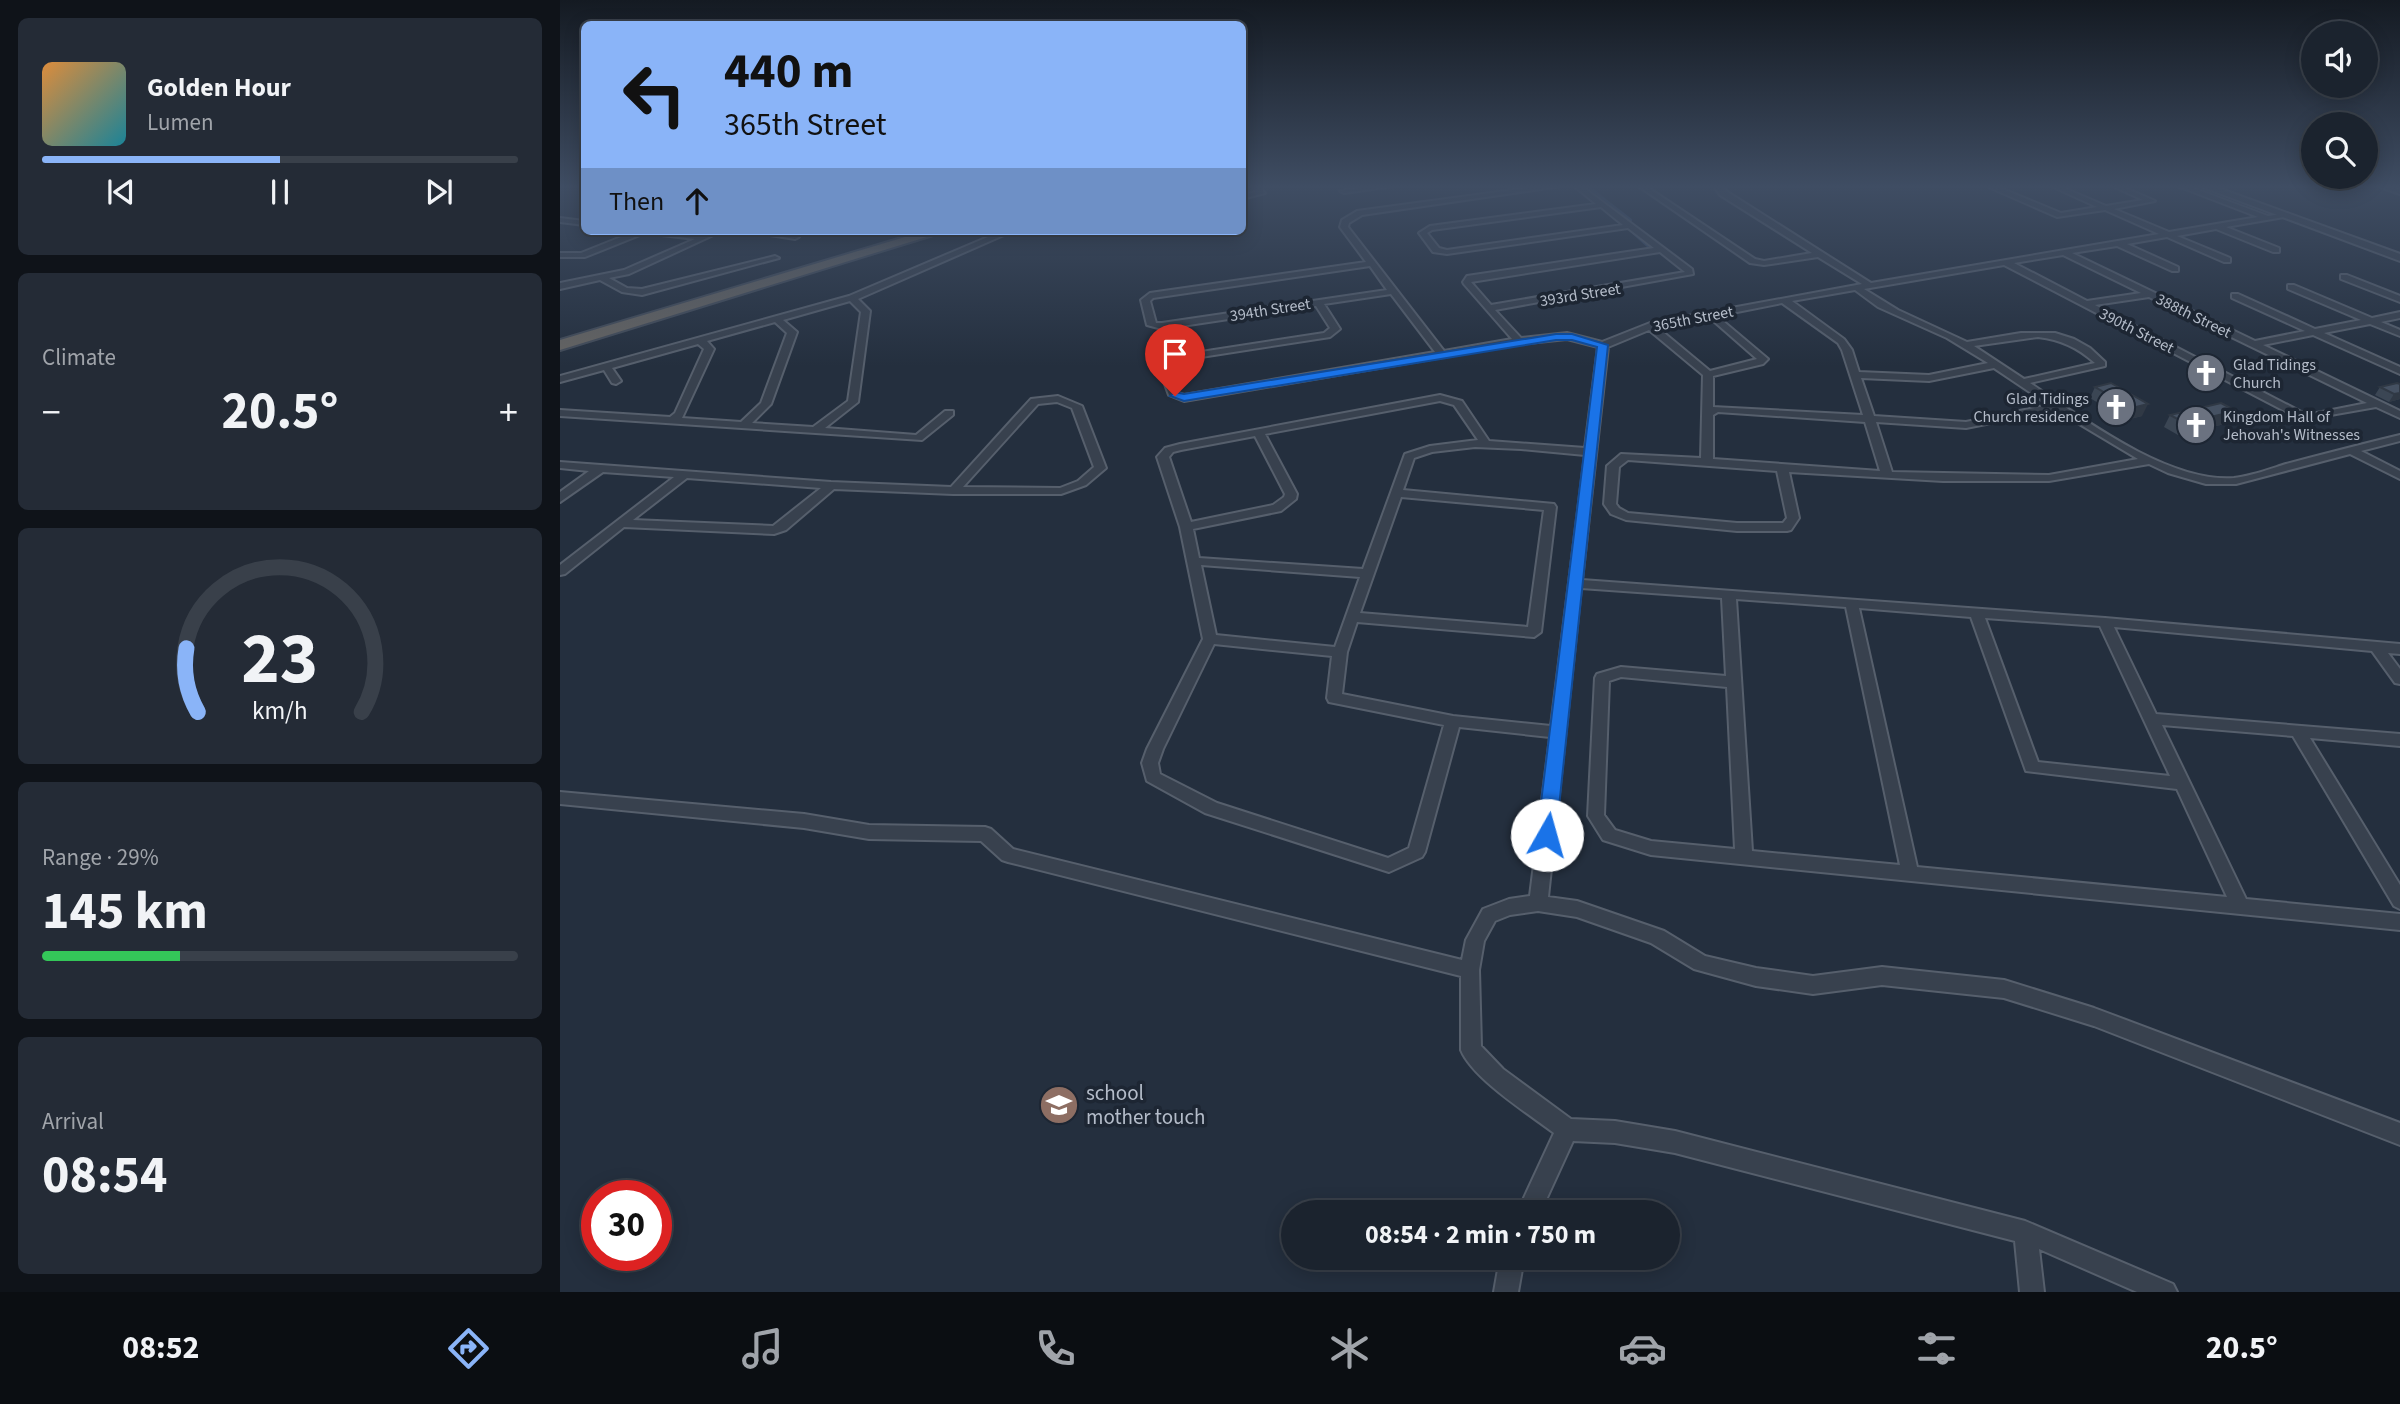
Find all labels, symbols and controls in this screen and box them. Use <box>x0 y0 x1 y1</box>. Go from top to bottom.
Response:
map controls <box>2301 21 2378 189</box>
button: sound <box>2301 21 2378 98</box>
text: 440 m <box>724 37 853 107</box>
icon: left <box>609 49 700 140</box>
text: Golden Hour <box>147 69 291 106</box>
text: 365th Street <box>724 102 887 148</box>
text: Lumen <box>147 106 214 139</box>
button: search <box>2301 112 2378 189</box>
icon: previous <box>102 173 140 211</box>
icon: pause <box>261 173 299 211</box>
icon: next <box>420 173 458 211</box>
icon: ahead <box>678 182 716 220</box>
text: Then <box>609 183 664 220</box>
street label: 393rd Street <box>1538 278 1623 312</box>
street label: 388th Street <box>2152 288 2235 344</box>
street label: 394th Street <box>1228 293 1313 327</box>
street label: 365th Street <box>1651 300 1736 338</box>
street label: 390th Street <box>2095 303 2178 359</box>
pin <box>1145 324 1205 396</box>
icon: arrive <box>1156 335 1194 373</box>
text: Climate <box>42 341 116 374</box>
church icon: Glad Tidings Church <box>2185 352 2227 394</box>
place label: Glad Tidings Church <box>2233 354 2316 394</box>
text: 20.5° <box>222 375 338 449</box>
text: − <box>42 386 61 440</box>
text: + <box>499 386 518 440</box>
church icon: Glad Tidings Church residence <box>2095 386 2137 428</box>
place label: Glad Tidings Church residence <box>1973 388 2089 428</box>
church icon: Kingdom Hall of Jehovah's Witnesses <box>2175 404 2217 446</box>
place label: Kingdom Hall of Jehovah's Witnesses <box>2223 406 2360 446</box>
text: 23 <box>242 607 318 711</box>
text: km/h <box>252 693 308 729</box>
position arrow <box>1510 798 1584 872</box>
text: Range · 29% <box>42 841 159 874</box>
text: 145 km <box>42 875 208 949</box>
place label: school mother touch <box>1086 1078 1205 1132</box>
school or university icon: school mother touch <box>1038 1084 1080 1126</box>
text: Arrival <box>42 1105 104 1138</box>
text: 08:54 <box>42 1139 167 1213</box>
speed limit sign: 30 <box>581 1180 672 1271</box>
text: 08:54 · 2 min · 750 m <box>1365 1216 1596 1253</box>
icon: directions <box>444 1324 493 1373</box>
icon: music <box>738 1324 787 1373</box>
icon: phone <box>1031 1324 1080 1373</box>
icon: climate <box>1325 1324 1374 1373</box>
icon: car <box>1618 1324 1667 1373</box>
icon: filters <box>1912 1324 1961 1373</box>
text: 08:52 <box>122 1325 199 1371</box>
text: 20.5° <box>2206 1325 2278 1371</box>

